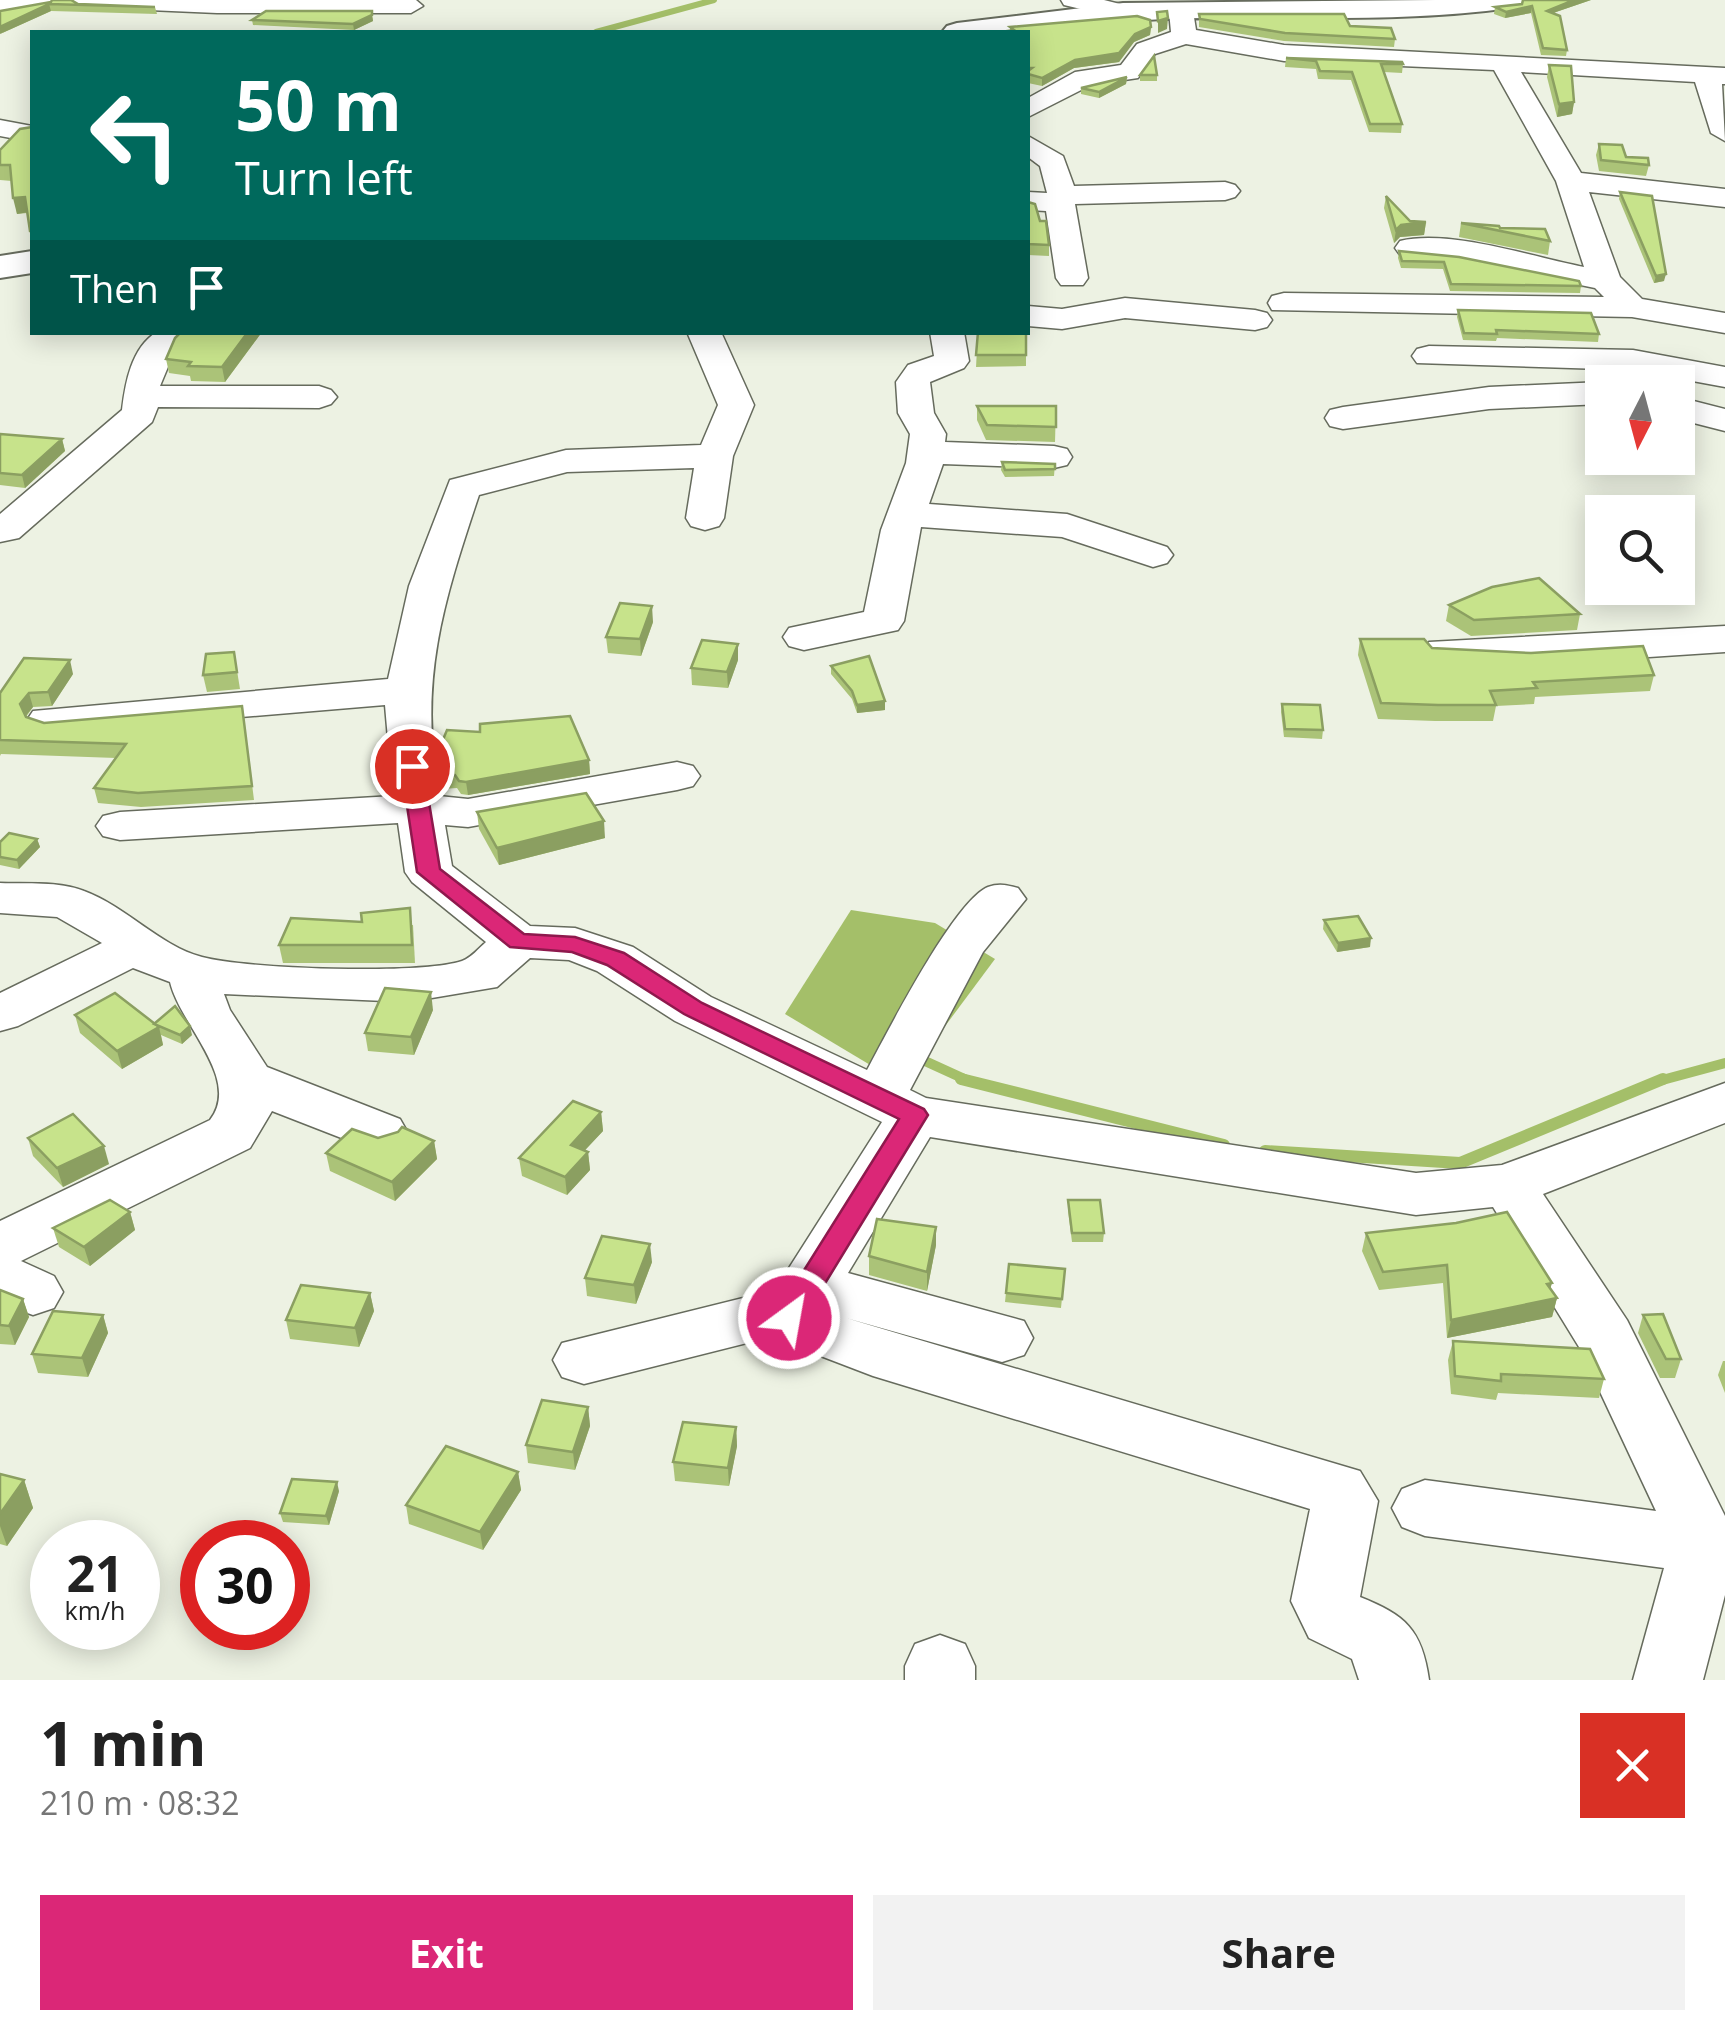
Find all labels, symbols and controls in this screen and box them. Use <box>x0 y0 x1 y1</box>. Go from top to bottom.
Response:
text: 50 m <box>235 56 402 152</box>
icon: left <box>70 70 200 200</box>
text: Turn left <box>235 147 413 208</box>
icon: arrive <box>179 260 234 315</box>
text: Then <box>70 262 159 314</box>
north arrow <box>1585 365 1695 475</box>
map controls <box>1585 365 1695 605</box>
button: search <box>1585 495 1695 605</box>
pin <box>370 724 455 809</box>
icon: arrive <box>385 739 440 794</box>
position arrow <box>737 1266 841 1370</box>
speed limit sign: 30 <box>180 1520 310 1650</box>
text: 21 <box>66 1539 124 1607</box>
text: km/h <box>65 1593 125 1627</box>
text: 1 min <box>40 1702 207 1784</box>
button: close <box>1580 1713 1685 1818</box>
text: 210 m · 08:32 <box>40 1781 239 1824</box>
button: Exit <box>40 1895 853 2010</box>
button: Share <box>873 1895 1685 2010</box>

